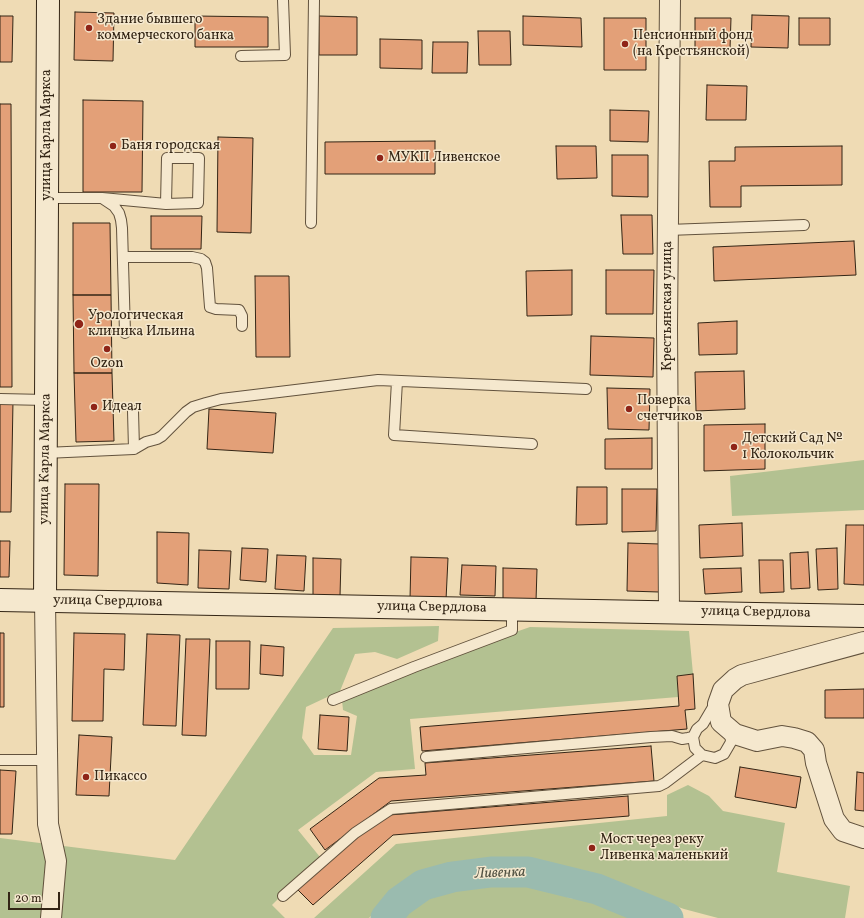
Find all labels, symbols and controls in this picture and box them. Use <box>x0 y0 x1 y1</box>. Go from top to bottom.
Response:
place label: Здание бывшего коммерческого банка <box>97 12 234 44</box>
marker: Здание бывшего коммерческого банка <box>84 23 94 33</box>
place label: Пенсионный фонд (на Крестьянской) <box>633 28 753 60</box>
marker: Пенсионный фонд (на Крестьянской) <box>620 39 630 49</box>
street label: улица Карла Маркса <box>39 69 55 201</box>
place label: Баня городская <box>121 138 220 154</box>
marker: Баня городская <box>108 141 118 151</box>
place label: МУКП Ливенское <box>388 150 500 166</box>
marker: МУКП Ливенское <box>375 153 385 163</box>
street label: Крестьянская улица <box>660 241 676 371</box>
place label: Урологическая клиника Ильина <box>88 308 195 340</box>
marker: Урологическая клиника Ильина <box>73 318 85 330</box>
marker: Ozon <box>102 344 112 354</box>
place label: Ozon <box>90 356 124 372</box>
street label: улица Карла Маркса <box>36 393 56 525</box>
place label: Поверка счетчиков <box>637 393 702 426</box>
place label: Идеал <box>102 399 142 415</box>
marker: Идеал <box>89 402 99 412</box>
marker: Поверка счетчиков <box>624 404 634 414</box>
place label: Детский Сад № 1 Колокольчик <box>742 431 842 464</box>
marker: Детский Сад № 1 Колокольчик <box>729 442 739 452</box>
street label: улица Свердлова <box>53 593 163 611</box>
street label: улица Свердлова <box>377 599 487 617</box>
street label: улица Свердлова <box>701 604 811 622</box>
place label: Пикассо <box>94 769 147 785</box>
marker: Пикассо <box>81 772 91 782</box>
place label: Мост через реку Ливенка маленький <box>600 832 728 864</box>
marker: Мост через реку Ливенка маленький <box>587 843 597 853</box>
water label: Ливенка <box>474 864 526 884</box>
scale bar <box>10 884 62 910</box>
text: 20 m <box>15 891 42 907</box>

